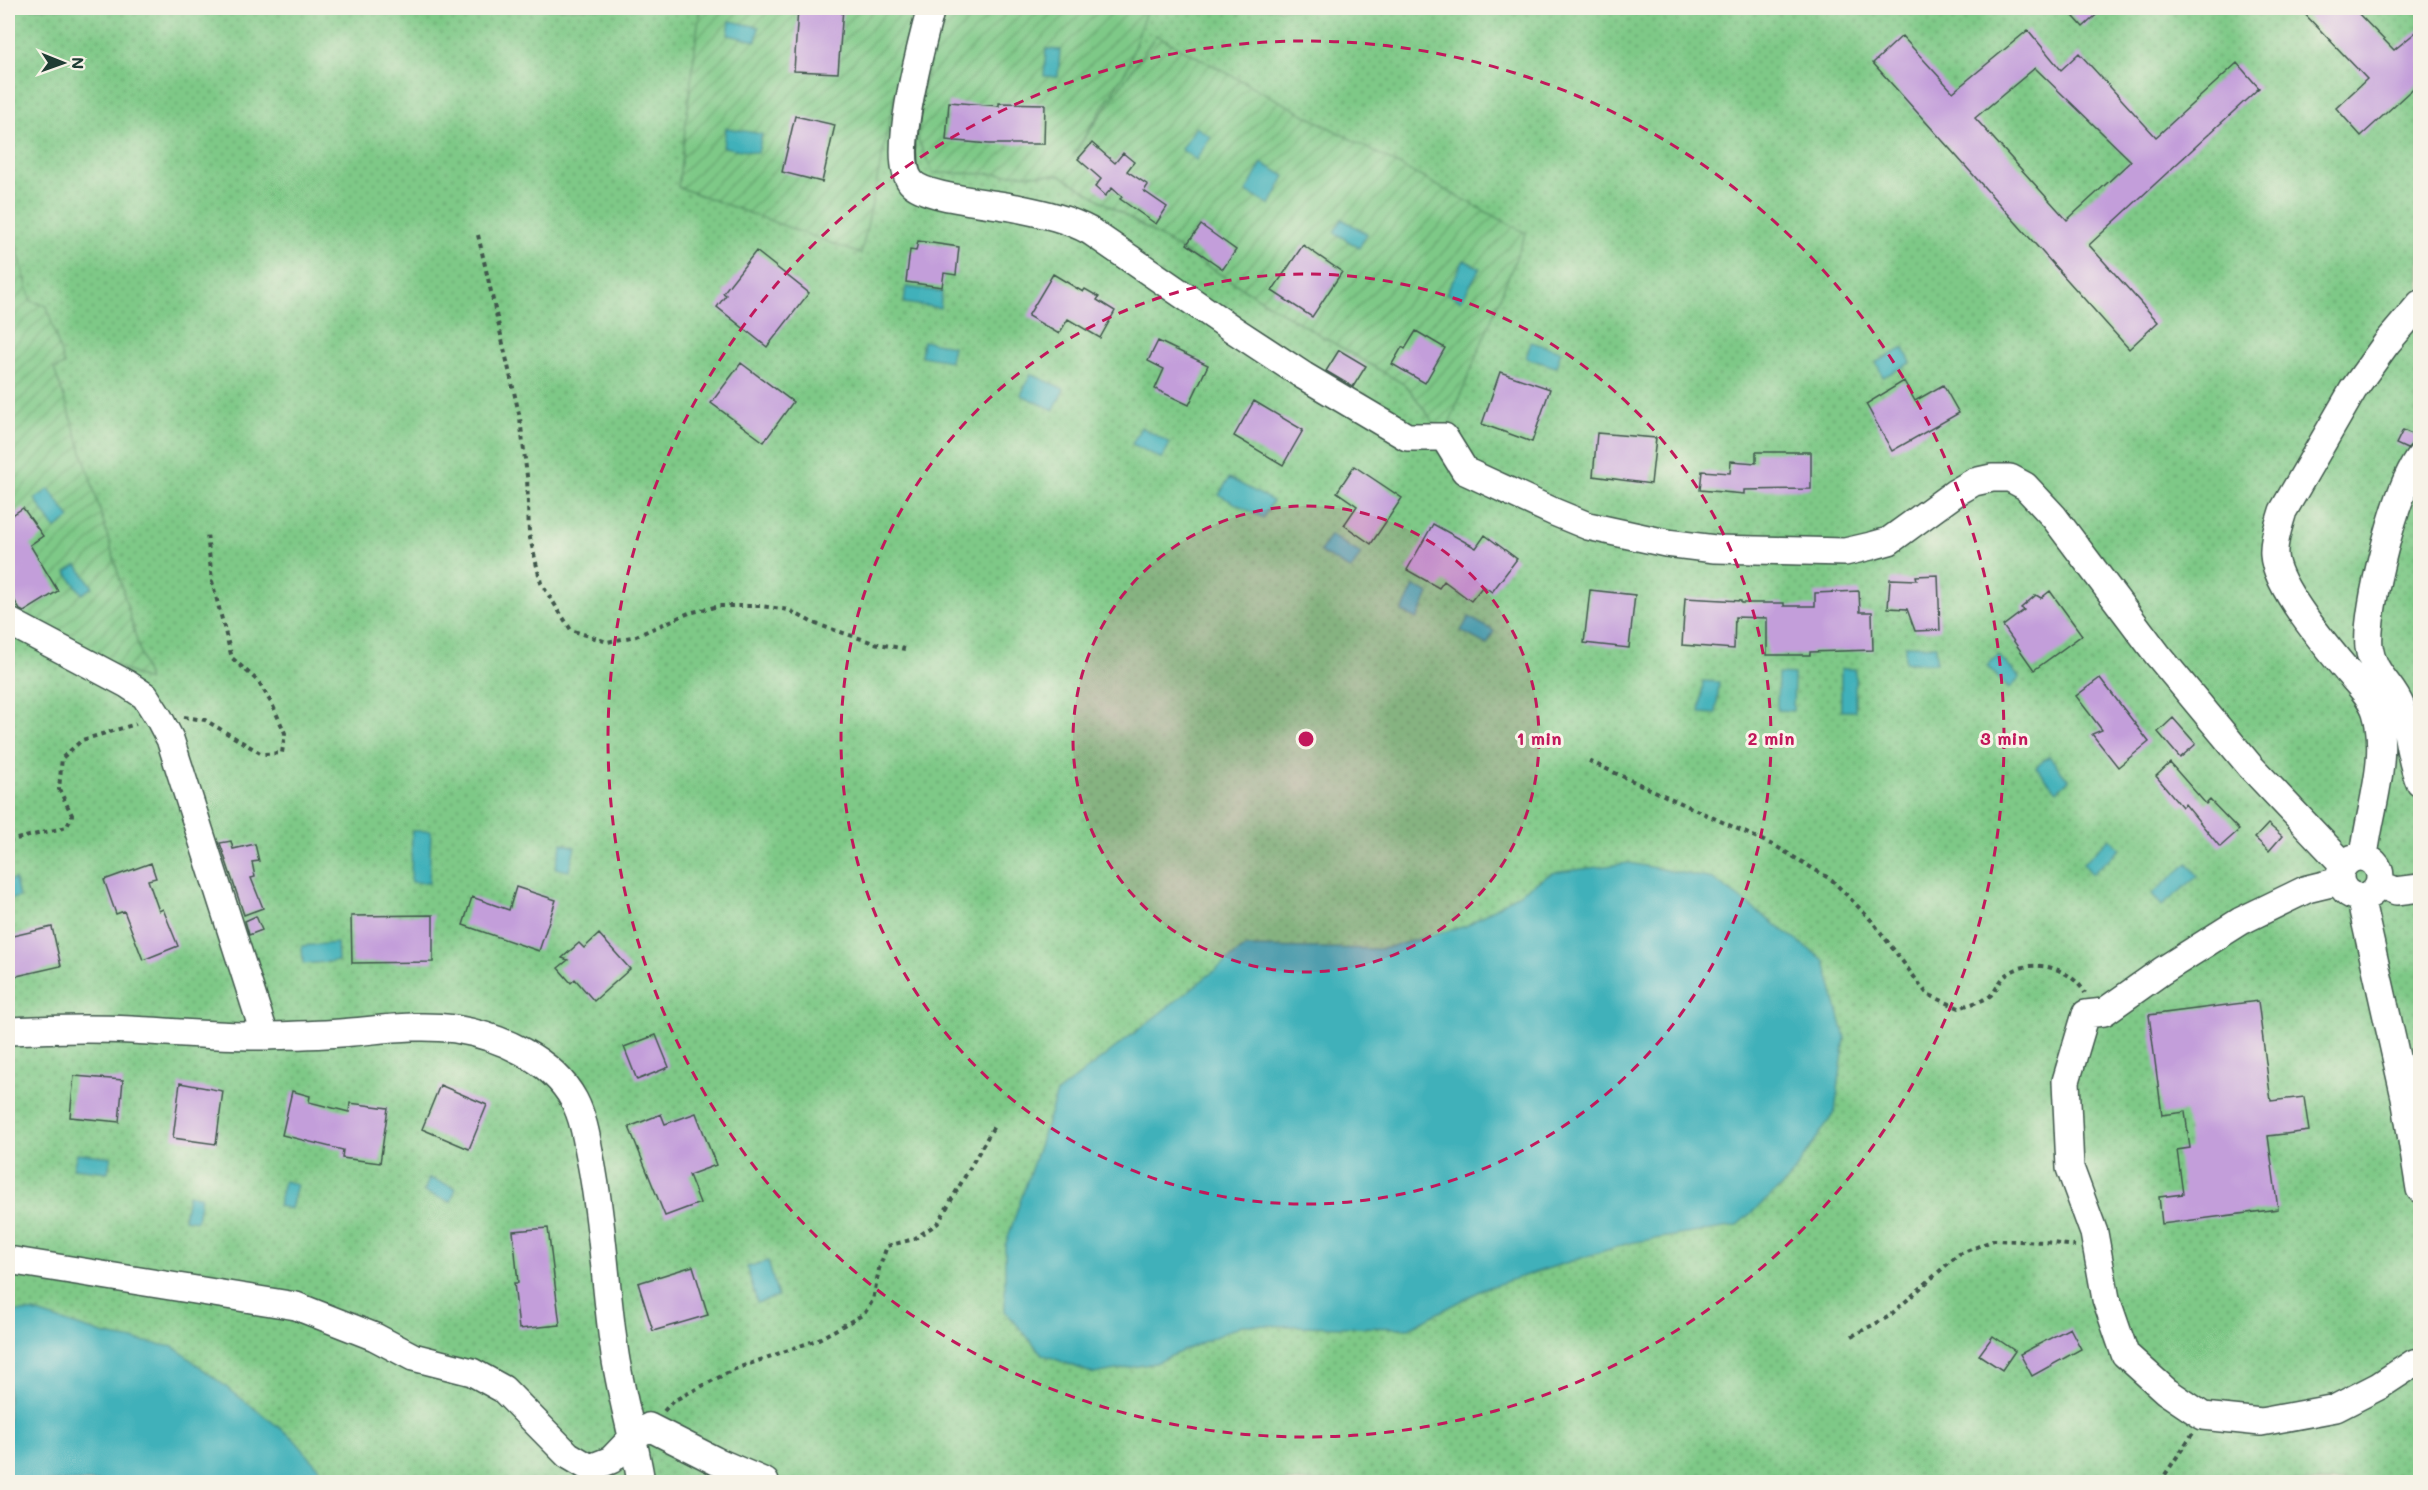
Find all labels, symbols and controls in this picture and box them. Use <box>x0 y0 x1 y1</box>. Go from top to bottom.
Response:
north arrow <box>33 33 93 93</box>
text: N <box>68 57 89 70</box>
text: 1 min <box>1516 726 1562 750</box>
text: 2 min <box>1747 726 1795 750</box>
text: 3 min <box>1980 726 2028 750</box>
centre of rings <box>1296 729 1316 749</box>

